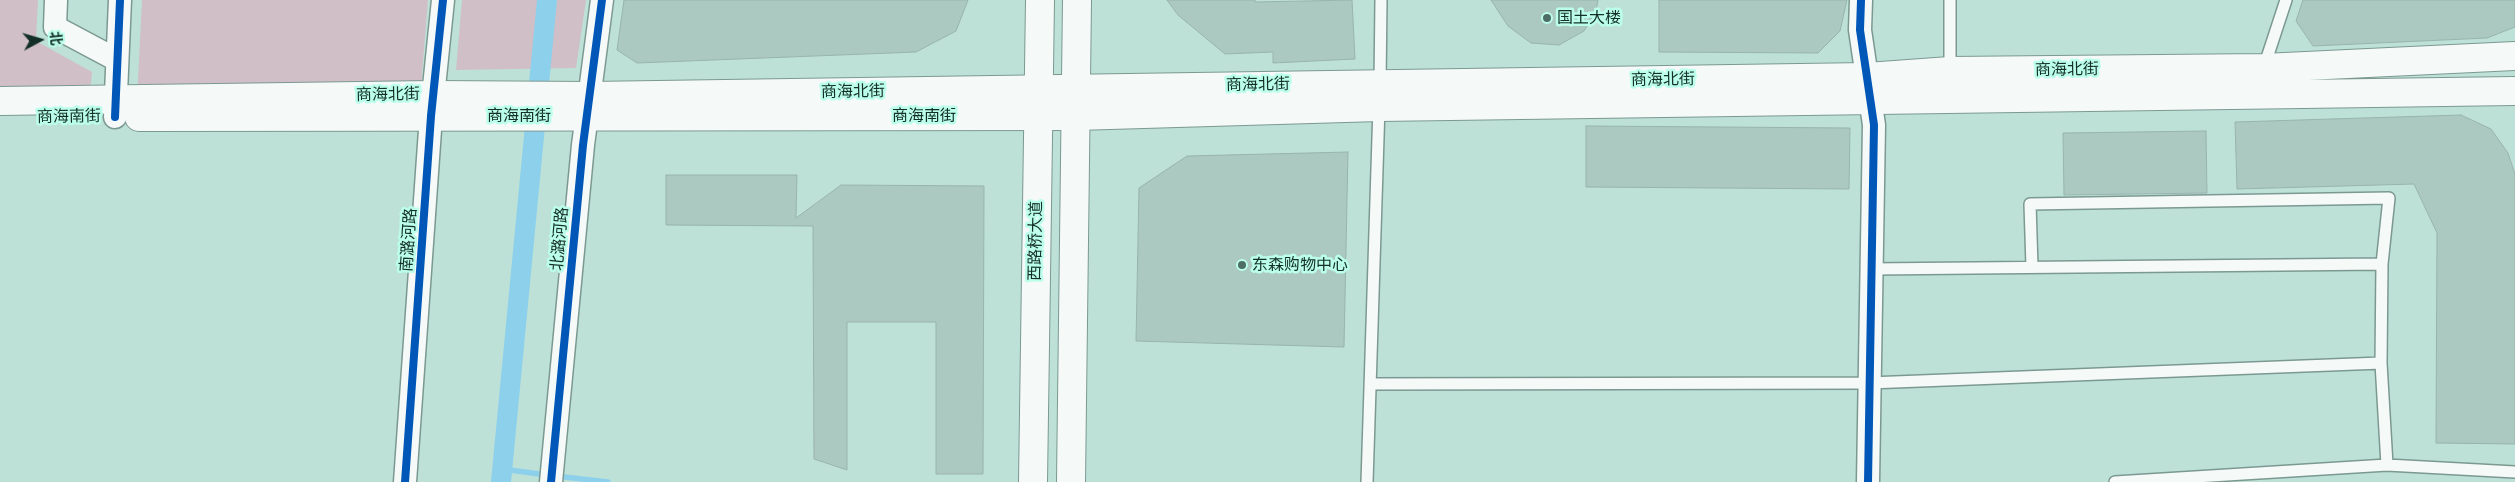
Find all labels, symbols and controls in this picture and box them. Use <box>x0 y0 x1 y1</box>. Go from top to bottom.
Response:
place label: 国土大楼 <box>1557 8 1621 28</box>
marker: 国土大楼 <box>1541 12 1553 24</box>
north arrow <box>15 15 65 65</box>
text: 北 <box>46 31 65 46</box>
street label: 商海北街 <box>2035 60 2099 80</box>
street label: 商海北街 <box>1631 70 1695 90</box>
street label: 商海北街 <box>1226 75 1290 95</box>
street label: 商海北街 <box>821 82 885 102</box>
street label: 商海北街 <box>356 85 420 105</box>
street label: 商海南街 <box>487 106 551 126</box>
street label: 商海南街 <box>892 106 956 126</box>
street label: 商海南街 <box>37 107 101 127</box>
street label: 西路桥大道 <box>1026 201 1046 281</box>
street label: 北潞河路 <box>548 206 572 272</box>
street label: 南潞河路 <box>397 207 421 273</box>
place label: 东森购物中心 <box>1252 255 1348 275</box>
marker: 东森购物中心 <box>1236 259 1248 271</box>

